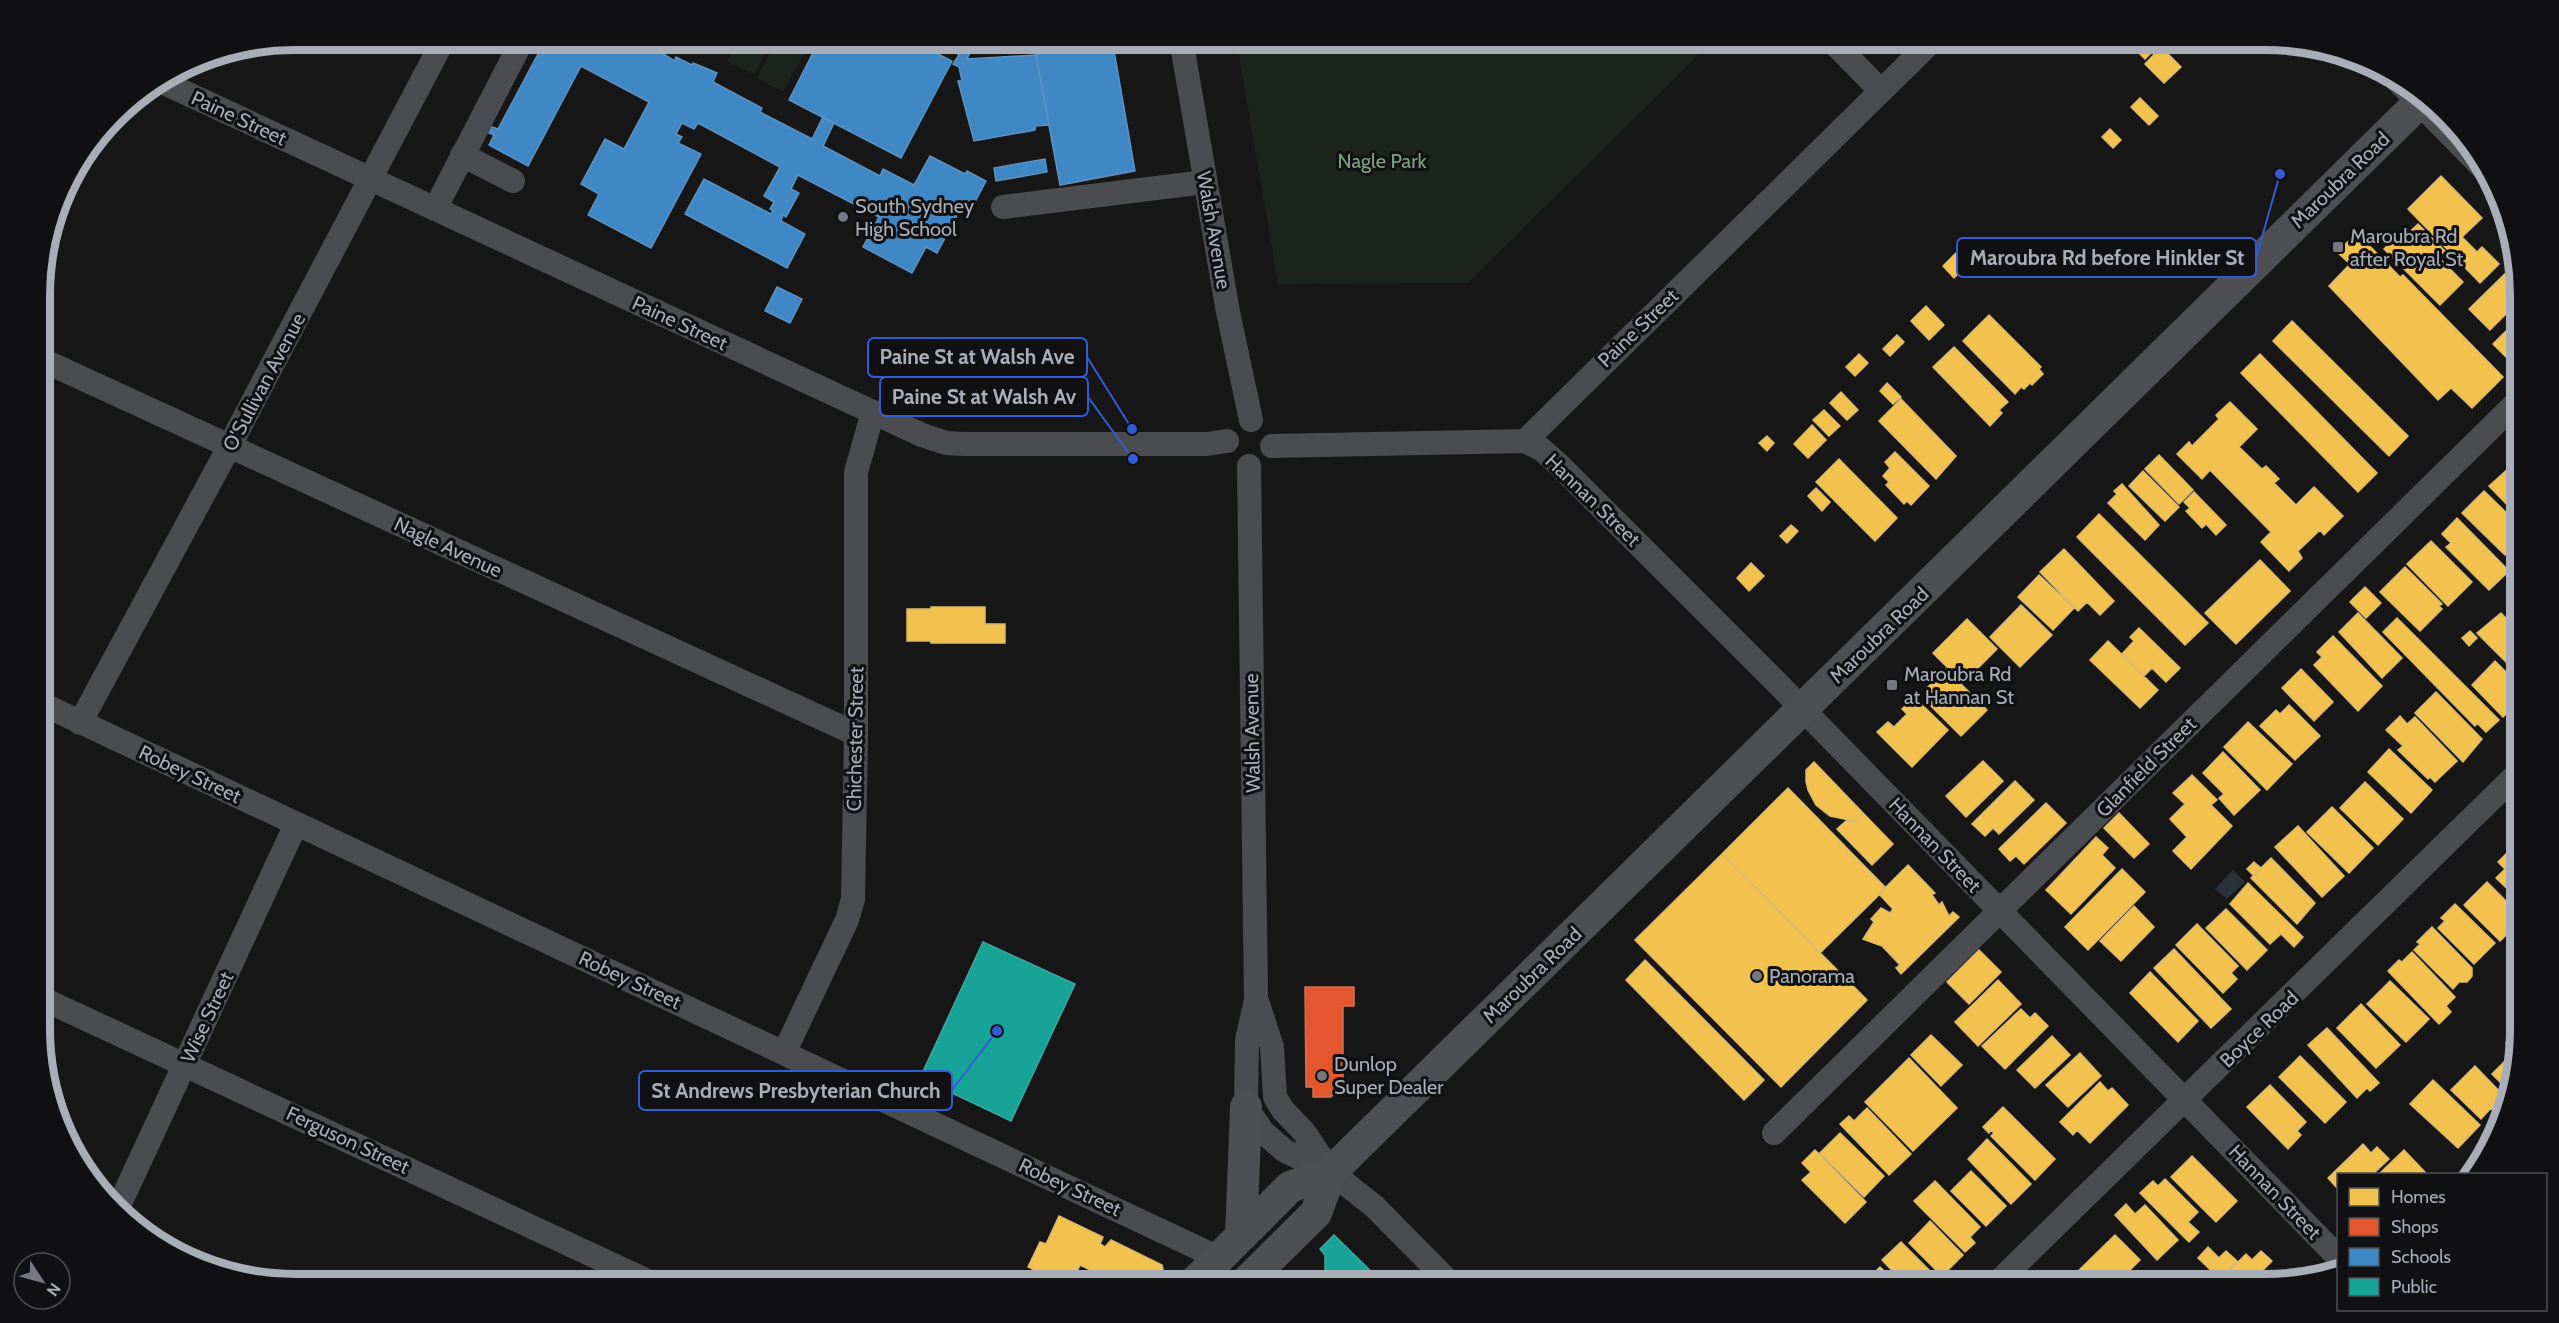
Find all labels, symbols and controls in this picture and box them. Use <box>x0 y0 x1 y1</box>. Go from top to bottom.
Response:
street label: Paine Street <box>188 86 291 151</box>
street label: Maroubra Road <box>2286 127 2394 233</box>
park label: Nagle Park <box>1338 149 1426 173</box>
street label: Walsh Avenue <box>1192 169 1236 291</box>
place label: South Sydney High School <box>855 194 974 241</box>
marker: South Sydney High School <box>836 210 850 224</box>
place label: Maroubra Rd after Royal St <box>2350 224 2463 271</box>
callout: Maroubra Rd before Hinkler St <box>1957 238 2256 277</box>
marker: Maroubra Rd after Royal St <box>2331 240 2345 254</box>
text: Maroubra Rd before Hinkler St <box>1970 245 2244 270</box>
street label: Paine Street <box>1593 284 1683 372</box>
street label: Paine Street <box>629 291 732 356</box>
street label: O'Sullivan Avenue <box>217 309 311 455</box>
callout: Paine St at Walsh Ave <box>868 338 1087 377</box>
text: Paine St at Walsh Ave <box>879 344 1075 369</box>
callout: Paine St at Walsh Av <box>880 377 1088 416</box>
text: Paine St at Walsh Av <box>892 384 1077 409</box>
street label: Hannan Street <box>1541 449 1646 551</box>
street label: Nagle Avenue <box>390 512 506 582</box>
street label: Maroubra Road <box>1825 582 1933 688</box>
place label: Maroubra Rd at Hannan St <box>1904 662 2014 709</box>
street label: Chichester Street <box>842 666 868 812</box>
street label: Walsh Avenue <box>1239 673 1265 793</box>
marker: Maroubra Rd at Hannan St <box>1885 678 1899 692</box>
street label: Glanfield Street <box>2091 712 2201 822</box>
street label: Robey Street <box>135 740 245 808</box>
street label: Hannan Street <box>1884 793 1986 898</box>
street label: Maroubra Road <box>1478 922 1586 1028</box>
street label: Robey Street <box>575 946 685 1014</box>
place label: Panorama <box>1769 964 1855 988</box>
street label: Wise Street <box>176 968 239 1066</box>
marker: Panorama <box>1750 969 1764 983</box>
street label: Boyce Road <box>2215 986 2303 1072</box>
place label: Dunlop Super Dealer <box>1334 1052 1444 1099</box>
marker: Dunlop Super Dealer <box>1315 1069 1329 1083</box>
callout: St Andrews Presbyterian Church <box>639 1071 952 1110</box>
text: St Andrews Presbyterian Church <box>651 1078 941 1103</box>
street label: Ferguson Street <box>283 1101 413 1179</box>
street label: Hannan Street <box>2224 1140 2326 1245</box>
street label: Robey Street <box>1015 1153 1125 1221</box>
legend <box>2337 1173 2547 1311</box>
text: Homes <box>2391 1186 2446 1208</box>
text: Shops <box>2391 1216 2439 1238</box>
text: Schools <box>2391 1246 2451 1268</box>
north arrow <box>12 1251 72 1311</box>
text: Public <box>2391 1276 2437 1298</box>
text: N <box>43 1279 65 1300</box>

